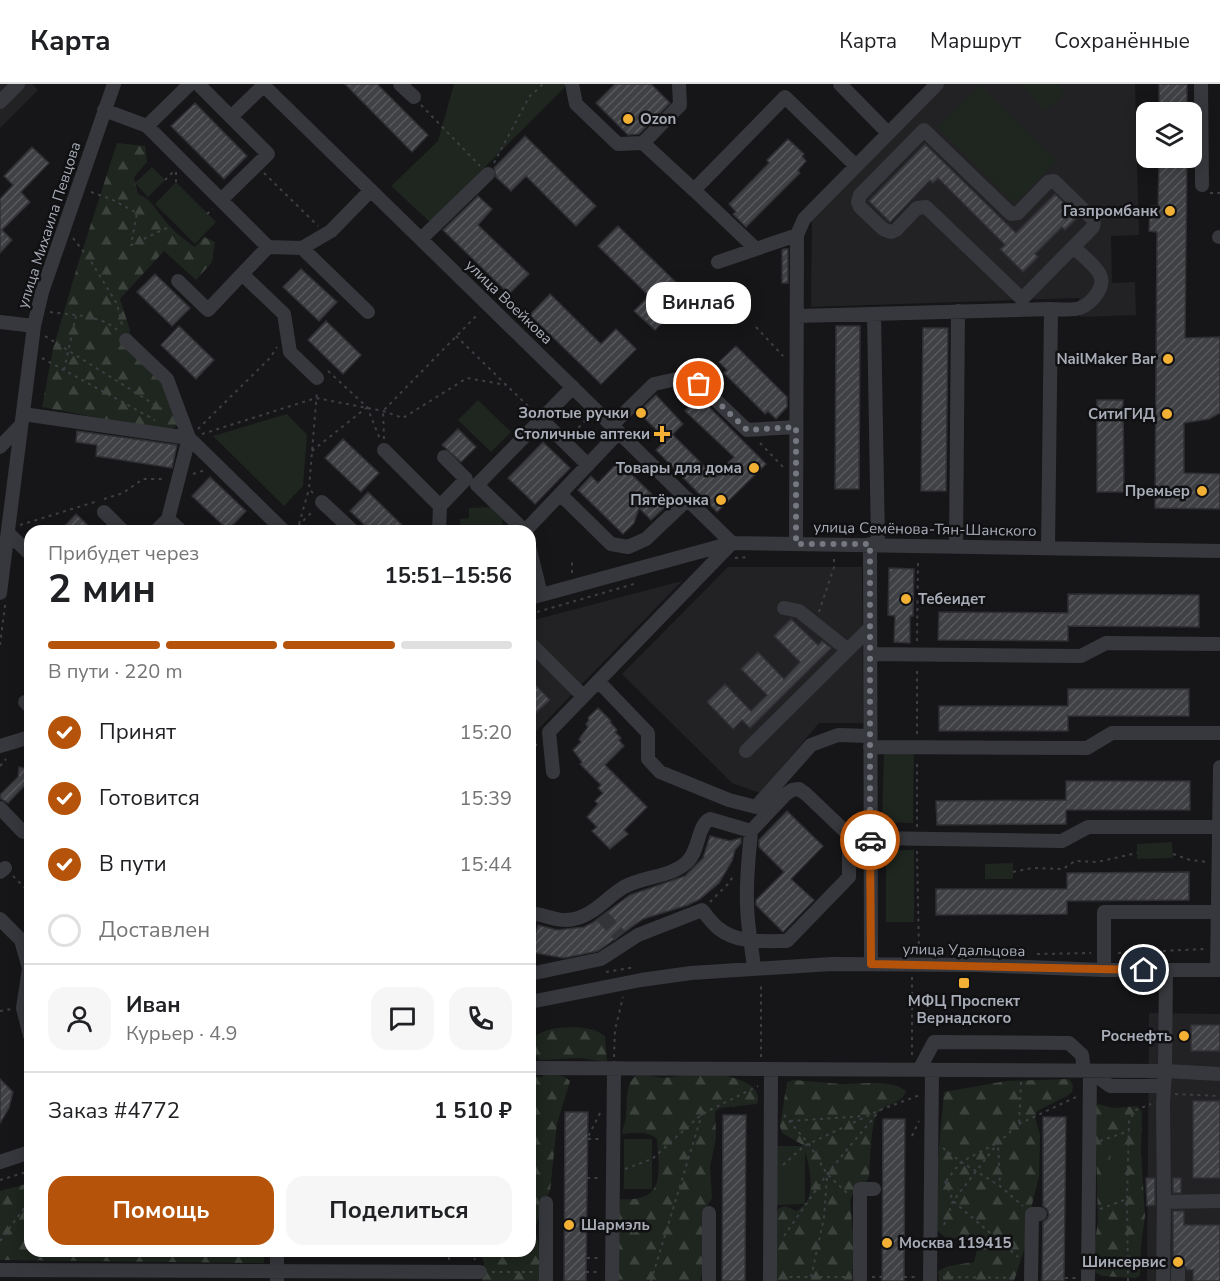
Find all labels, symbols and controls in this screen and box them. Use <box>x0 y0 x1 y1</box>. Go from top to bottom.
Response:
text: Карта <box>30 22 111 60</box>
text: Карта <box>839 27 897 55</box>
text: Маршрут <box>930 27 1021 55</box>
text: Сохранённые <box>1054 27 1190 55</box>
map controls <box>1136 102 1202 168</box>
button: layers <box>1136 102 1202 168</box>
place label: Ozon <box>640 109 676 129</box>
marker: Ozon <box>621 112 635 126</box>
street label: улица Михаила Певцова <box>13 139 85 311</box>
place label: Газпромбанк <box>1063 201 1159 221</box>
marker: Газпромбанк <box>1163 204 1177 218</box>
street label: улица Воейкова <box>461 255 557 349</box>
callout: Винлаб <box>646 282 752 324</box>
text: Винлаб <box>662 289 735 316</box>
place label: NailMaker Bar <box>1056 349 1156 369</box>
marker: NailMaker Bar <box>1161 352 1175 366</box>
pin <box>673 358 724 409</box>
icon: bag <box>682 367 715 400</box>
place label: Золотые ручки <box>519 403 629 423</box>
place label: СитиГИД <box>1088 404 1155 424</box>
marker: Золотые ручки <box>634 406 648 420</box>
marker: СитиГИД <box>1160 407 1174 421</box>
place label: Столичные аптеки <box>514 424 650 444</box>
marker: Столичные аптеки <box>655 427 669 441</box>
place label: Товары для дома <box>616 458 742 478</box>
marker: Товары для дома <box>747 461 761 475</box>
place label: Премьер <box>1125 481 1190 501</box>
marker: Премьер <box>1195 484 1209 498</box>
place label: Пятёрочка <box>630 490 709 510</box>
marker: Пятёрочка <box>714 493 728 507</box>
street label: улица Семёнова-Тян-Шанского <box>813 517 1037 541</box>
text: Прибудет через <box>48 540 199 567</box>
text: 15:51–15:56 <box>384 561 512 591</box>
text: 2 мин <box>48 563 156 616</box>
place label: Тебеидет <box>918 589 985 609</box>
marker: Тебеидет <box>899 592 913 606</box>
text: В пути · 220 m <box>48 658 183 685</box>
icon: check <box>48 716 81 749</box>
text: Принят <box>99 717 176 747</box>
text: 15:20 <box>459 719 512 746</box>
icon: check <box>48 782 81 815</box>
text: Готовится <box>99 783 200 813</box>
text: 15:39 <box>459 785 512 812</box>
courier <box>840 810 900 870</box>
icon: car <box>854 824 887 857</box>
icon: check <box>48 848 81 881</box>
text: В пути <box>99 849 167 879</box>
text: 15:44 <box>459 851 512 878</box>
text: Доставлен <box>99 915 210 945</box>
street label: улица Удальцова <box>902 939 1026 961</box>
pin <box>1118 944 1169 995</box>
icon: home <box>1127 953 1160 986</box>
marker: МФЦ Проспект Вернадского <box>957 976 971 990</box>
button: person <box>48 987 111 1050</box>
button: chat <box>371 987 434 1050</box>
button: phone <box>449 987 512 1050</box>
text: Иван <box>126 990 181 1020</box>
place label: МФЦ Проспект Вернадского <box>908 991 1020 1028</box>
text: Курьер · 4.9 <box>126 1020 238 1047</box>
place label: Роснефть <box>1101 1026 1172 1046</box>
marker: Роснефть <box>1177 1029 1191 1043</box>
text: Заказ #4772 <box>48 1096 180 1126</box>
text: 1 510 ₽ <box>434 1096 512 1126</box>
button: Помощь <box>48 1176 274 1245</box>
button: Поделиться <box>286 1176 512 1245</box>
place label: Шармэль <box>581 1215 650 1235</box>
marker: Шармэль <box>562 1218 576 1232</box>
place label: Москва 119415 <box>899 1233 1012 1253</box>
marker: Москва 119415 <box>880 1236 894 1250</box>
place label: Шинсервис <box>1082 1252 1166 1272</box>
marker: Шинсервис <box>1171 1255 1185 1269</box>

